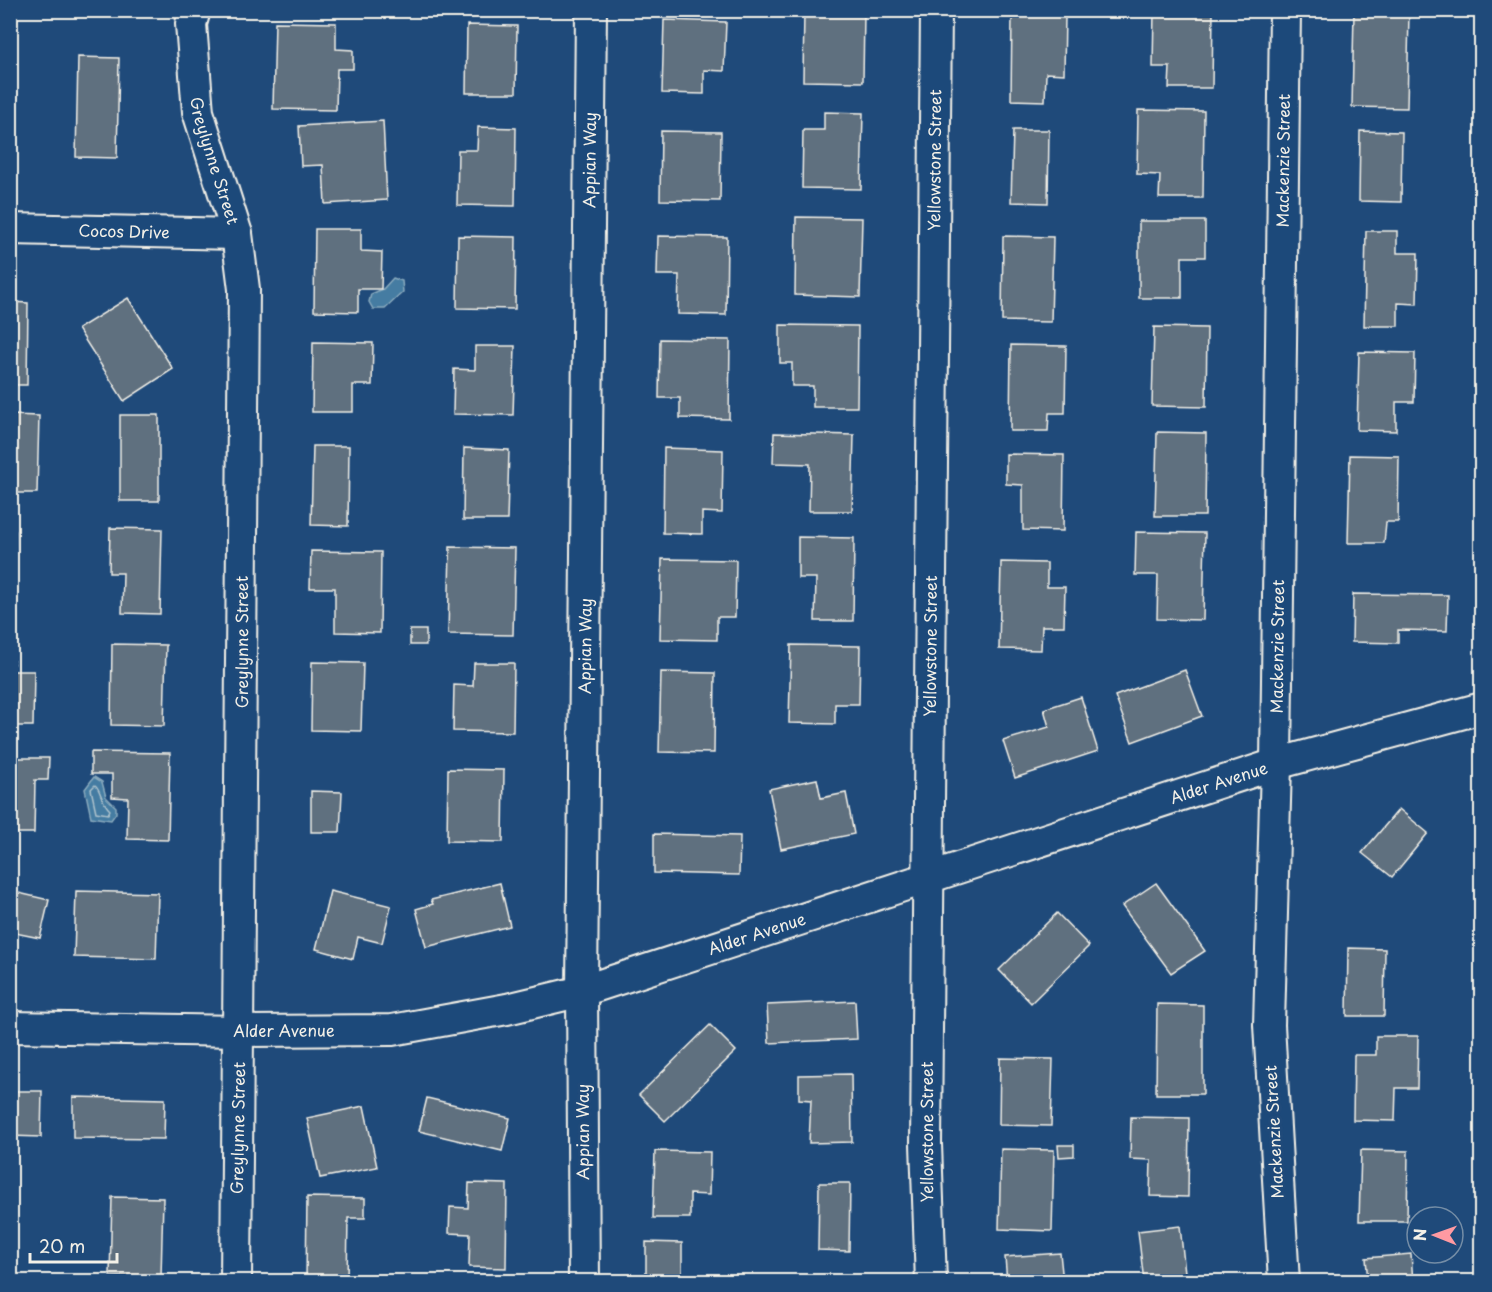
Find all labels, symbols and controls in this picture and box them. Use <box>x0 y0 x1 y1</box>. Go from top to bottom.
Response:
street label: Yellowstone Street <box>921 89 946 231</box>
street label: Mackenzie Street <box>1269 93 1295 228</box>
street label: Greylynne Street <box>186 96 246 228</box>
street label: Appian Way <box>576 112 601 208</box>
street label: Cocos Drive <box>78 218 170 244</box>
street label: Greylynne Street <box>229 575 253 708</box>
street label: Yellowstone Street <box>917 575 942 717</box>
street label: Mackenzie Street <box>1264 579 1289 713</box>
street label: Appian Way <box>572 598 597 694</box>
street label: Alder Avenue <box>1167 755 1271 809</box>
street label: Alder Avenue <box>705 906 809 960</box>
street label: Alder Avenue <box>233 1017 335 1042</box>
street label: Greylynne Street <box>224 1061 250 1194</box>
street label: Yellowstone Street <box>914 1061 938 1203</box>
street label: Mackenzie Street <box>1258 1064 1288 1199</box>
street label: Appian Way <box>570 1084 594 1180</box>
north arrow <box>1405 1205 1465 1265</box>
scale bar <box>30 1226 117 1264</box>
text: N <box>1407 1228 1431 1241</box>
text: 20 m <box>39 1232 85 1259</box>

